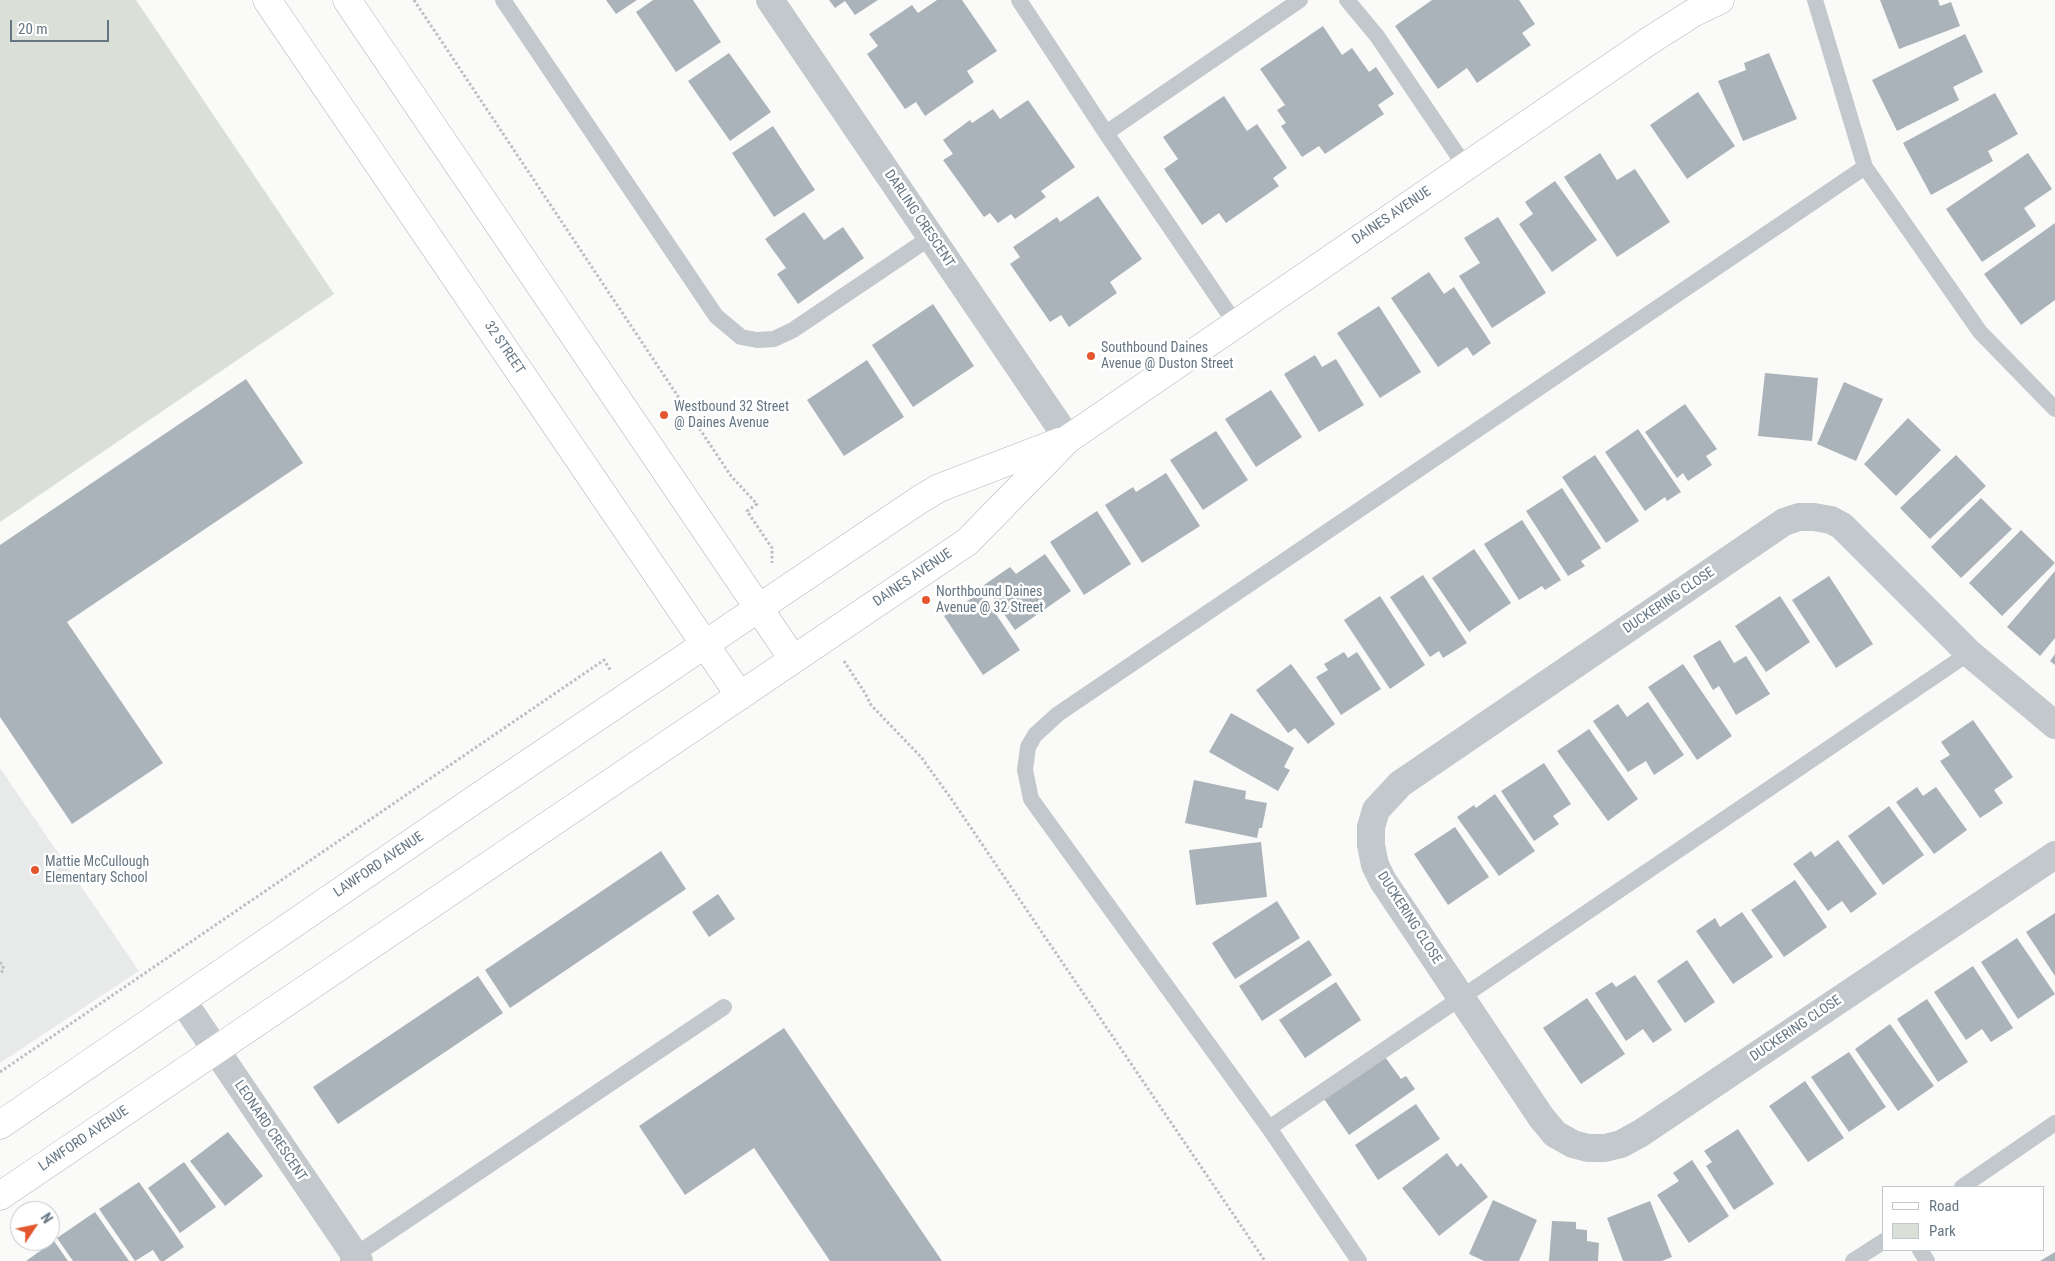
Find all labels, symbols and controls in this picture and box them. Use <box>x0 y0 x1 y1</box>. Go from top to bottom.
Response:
scale bar <box>12 10 111 42</box>
text: 20 m <box>18 20 48 38</box>
street label: DARLING CRESCENT <box>880 167 958 271</box>
street label: DAINES AVENUE <box>1349 184 1435 248</box>
street label: 32 STREET <box>480 318 528 378</box>
place label: Southbound Daines Avenue @ Duston Street <box>1101 340 1233 372</box>
marker: Southbound Daines Avenue @ Duston Street <box>1085 350 1097 362</box>
place label: Westbound 32 Street @ Daines Avenue <box>674 399 789 432</box>
marker: Westbound 32 Street @ Daines Avenue <box>658 409 670 421</box>
street label: DAINES AVENUE <box>870 546 956 610</box>
street label: DUCKERING CLOSE <box>1620 564 1718 638</box>
place label: Northbound Daines Avenue @ 32 Street <box>936 584 1043 616</box>
marker: Northbound Daines Avenue @ 32 Street <box>920 594 932 606</box>
street label: LAWFORD AVENUE <box>331 829 427 901</box>
place label: Mattie McCullough Elementary School <box>45 854 149 886</box>
marker: Mattie McCullough Elementary School <box>29 864 41 876</box>
street label: DUCKERING CLOSE <box>1373 869 1445 967</box>
street label: DUCKERING CLOSE <box>1747 992 1845 1066</box>
street label: LEONARD CRESCENT <box>230 1077 310 1185</box>
street label: LAWFORD AVENUE <box>36 1103 132 1175</box>
legend <box>1882 1186 2045 1251</box>
text: Road <box>1929 1197 1959 1215</box>
north arrow <box>10 1201 60 1251</box>
text: N <box>38 1210 56 1226</box>
text: Park <box>1929 1222 1956 1240</box>

